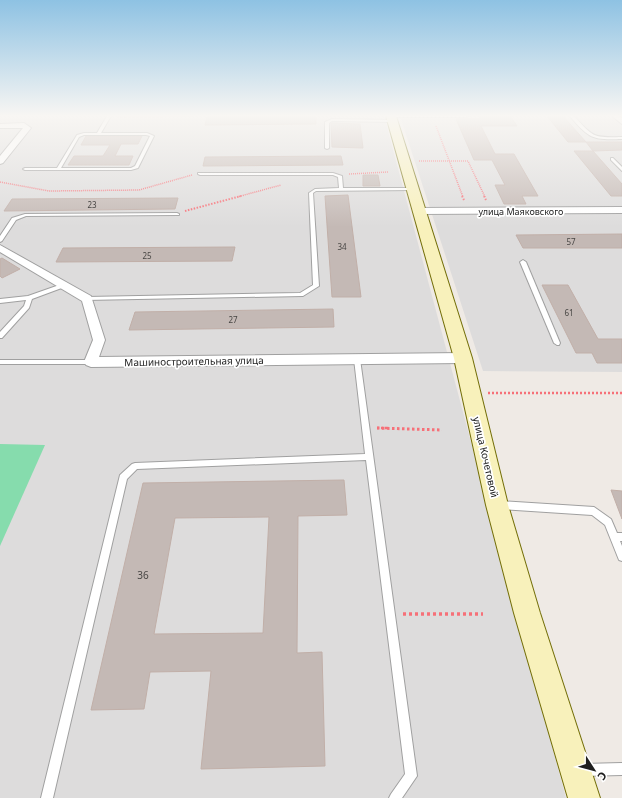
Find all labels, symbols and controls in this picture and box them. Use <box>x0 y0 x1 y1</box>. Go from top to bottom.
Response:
house number: 23 <box>87 199 97 210</box>
street label: улица Маяковского <box>479 205 563 218</box>
house number: 57 <box>566 236 576 247</box>
house number: 34 <box>337 241 347 252</box>
house number: 25 <box>142 250 152 261</box>
house number: 61 <box>564 307 574 318</box>
house number: 27 <box>228 314 238 325</box>
street label: Машиностроительная улица <box>124 353 264 369</box>
street label: улица Кочетовой <box>470 415 502 499</box>
house number: 36 <box>137 568 149 582</box>
north arrow <box>574 750 614 790</box>
text: С <box>594 769 611 783</box>

